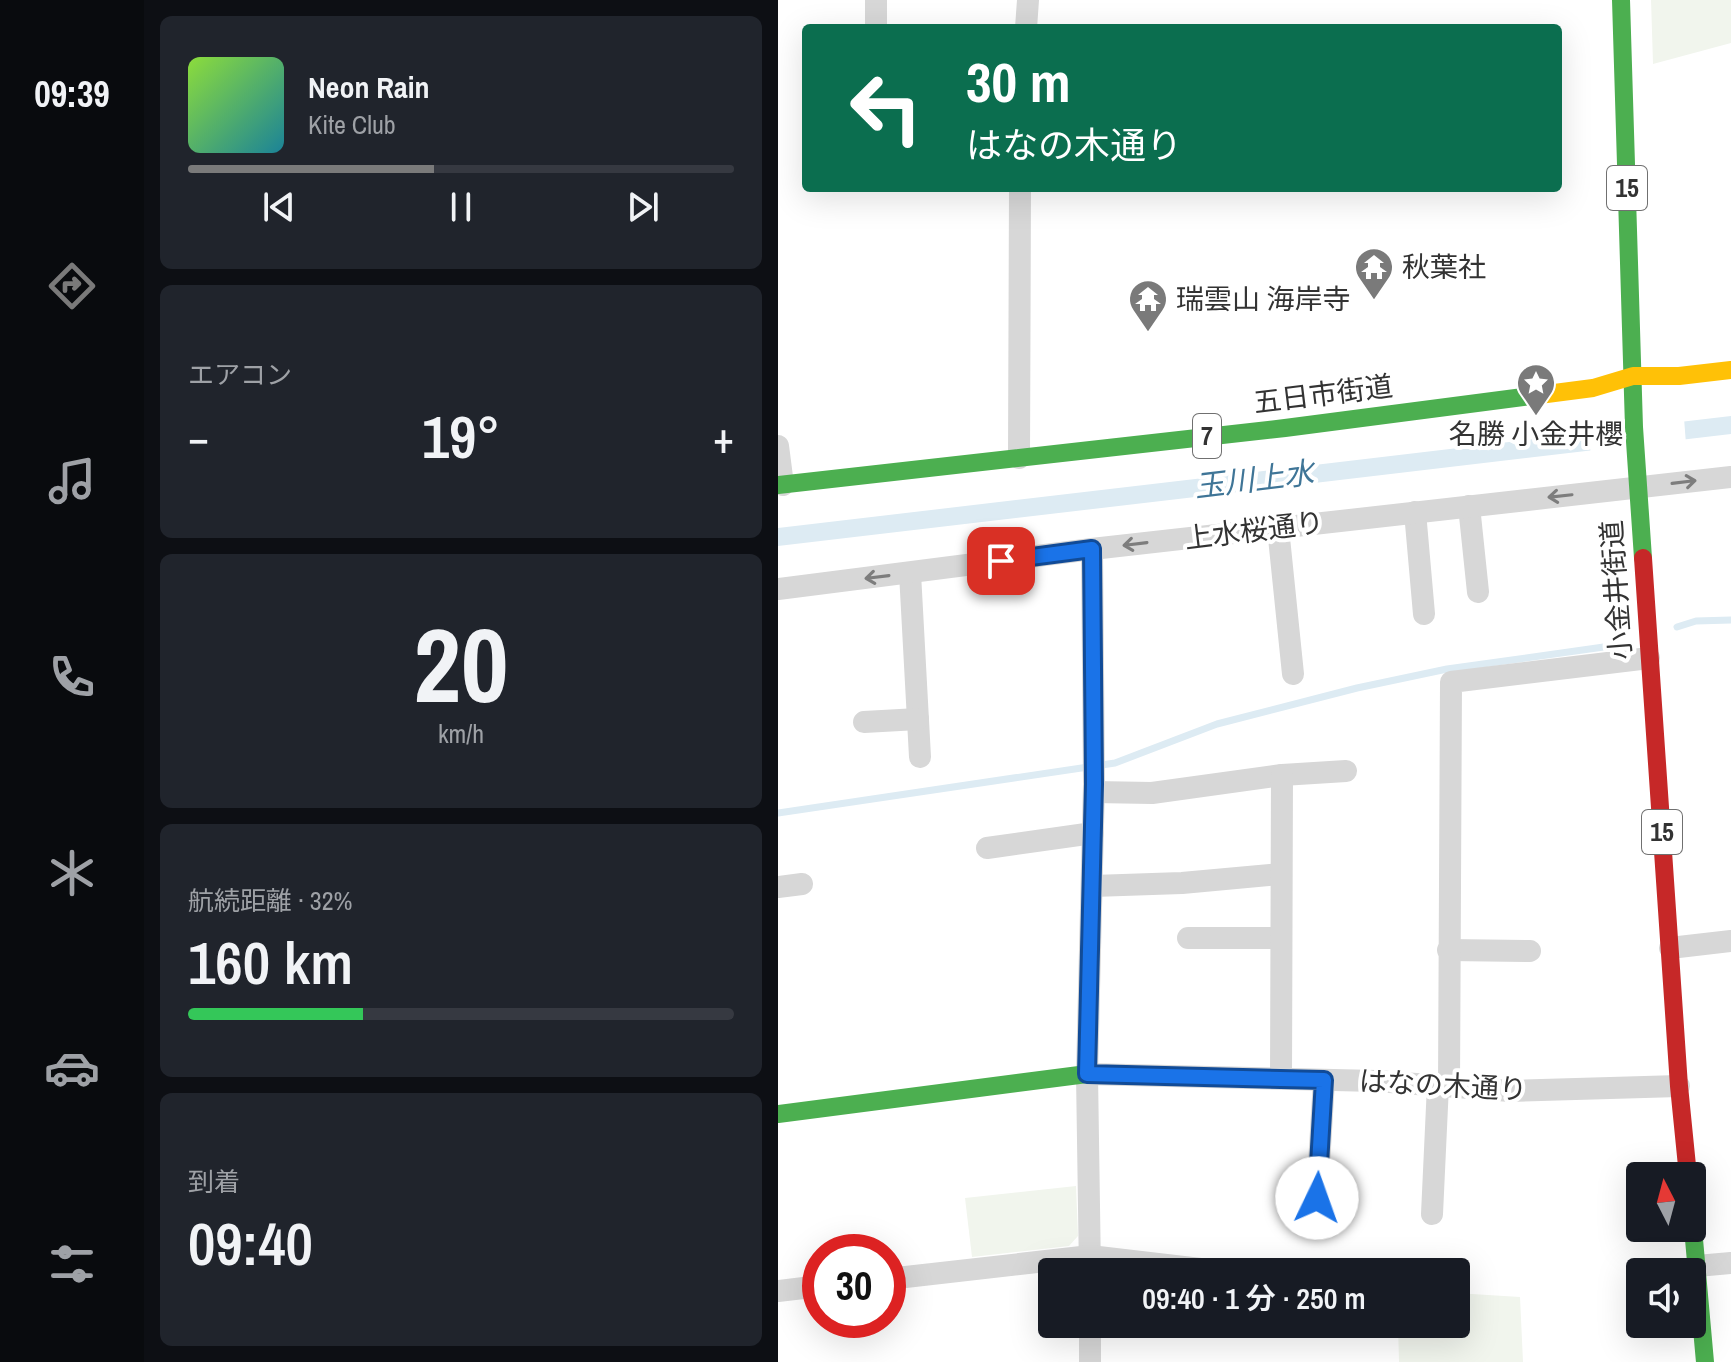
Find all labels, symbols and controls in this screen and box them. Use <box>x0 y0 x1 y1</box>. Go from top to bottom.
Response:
text: 30 m <box>966 44 1071 119</box>
icon: left <box>834 56 938 160</box>
text: Neon Rain <box>308 67 430 107</box>
text: 09:39 <box>34 70 110 118</box>
text: Kite Club <box>308 107 396 142</box>
text: はなの木通り <box>966 121 1182 169</box>
road number: 15 <box>1607 166 1647 210</box>
icon: previous <box>257 185 301 229</box>
icon: pause <box>439 185 483 229</box>
icon: next <box>621 185 665 229</box>
temple icon: 秋葉社 <box>1353 246 1395 301</box>
place label: 秋葉社 <box>1402 248 1486 286</box>
icon: directions <box>44 258 100 314</box>
temple icon: 瑞雲山 海岸寺 <box>1127 278 1169 333</box>
place label: 瑞雲山 海岸寺 <box>1176 280 1350 318</box>
text: エアコン <box>188 357 292 392</box>
place icon: 名勝 小金井櫻 <box>1515 362 1557 417</box>
street label: 五日市街道 <box>1251 367 1395 421</box>
text: 19° <box>422 396 500 477</box>
text: − <box>188 407 209 467</box>
text: + <box>713 407 734 467</box>
road number: 7 <box>1193 414 1221 458</box>
place label: 名勝 小金井櫻 <box>1449 415 1623 453</box>
water label: 玉川上水 <box>1192 451 1319 506</box>
icon: music <box>44 453 100 509</box>
one-way arrow <box>1671 474 1697 489</box>
one-way arrow <box>1547 488 1574 503</box>
street label: 上水桜通り <box>1182 503 1326 557</box>
street label: 小金井街道 <box>1592 519 1640 661</box>
pin <box>967 527 1035 595</box>
one-way arrow <box>1123 537 1148 552</box>
icon: arrive <box>979 539 1023 583</box>
one-way arrow <box>865 570 890 585</box>
text: 20 <box>414 594 508 734</box>
icon: phone <box>44 649 100 705</box>
text: km/h <box>438 716 484 751</box>
road number: 15 <box>1642 810 1682 854</box>
icon: climate <box>44 845 100 901</box>
text: 航続距離 · 32% <box>188 883 352 918</box>
text: 160 km <box>188 922 353 1003</box>
icon: car <box>44 1040 100 1096</box>
street label: はなの木通り <box>1358 1062 1528 1108</box>
position arrow <box>1275 1156 1359 1240</box>
north arrow <box>1626 1162 1706 1242</box>
map controls <box>1626 1162 1706 1338</box>
text: 到着 <box>188 1164 240 1199</box>
text: 09:40 <box>188 1203 313 1284</box>
speed limit sign: 30 <box>802 1234 906 1338</box>
icon: filters <box>44 1236 100 1292</box>
button: sound <box>1626 1258 1706 1338</box>
text: 09:40 · 1 分 · 250 m <box>1142 1278 1366 1318</box>

